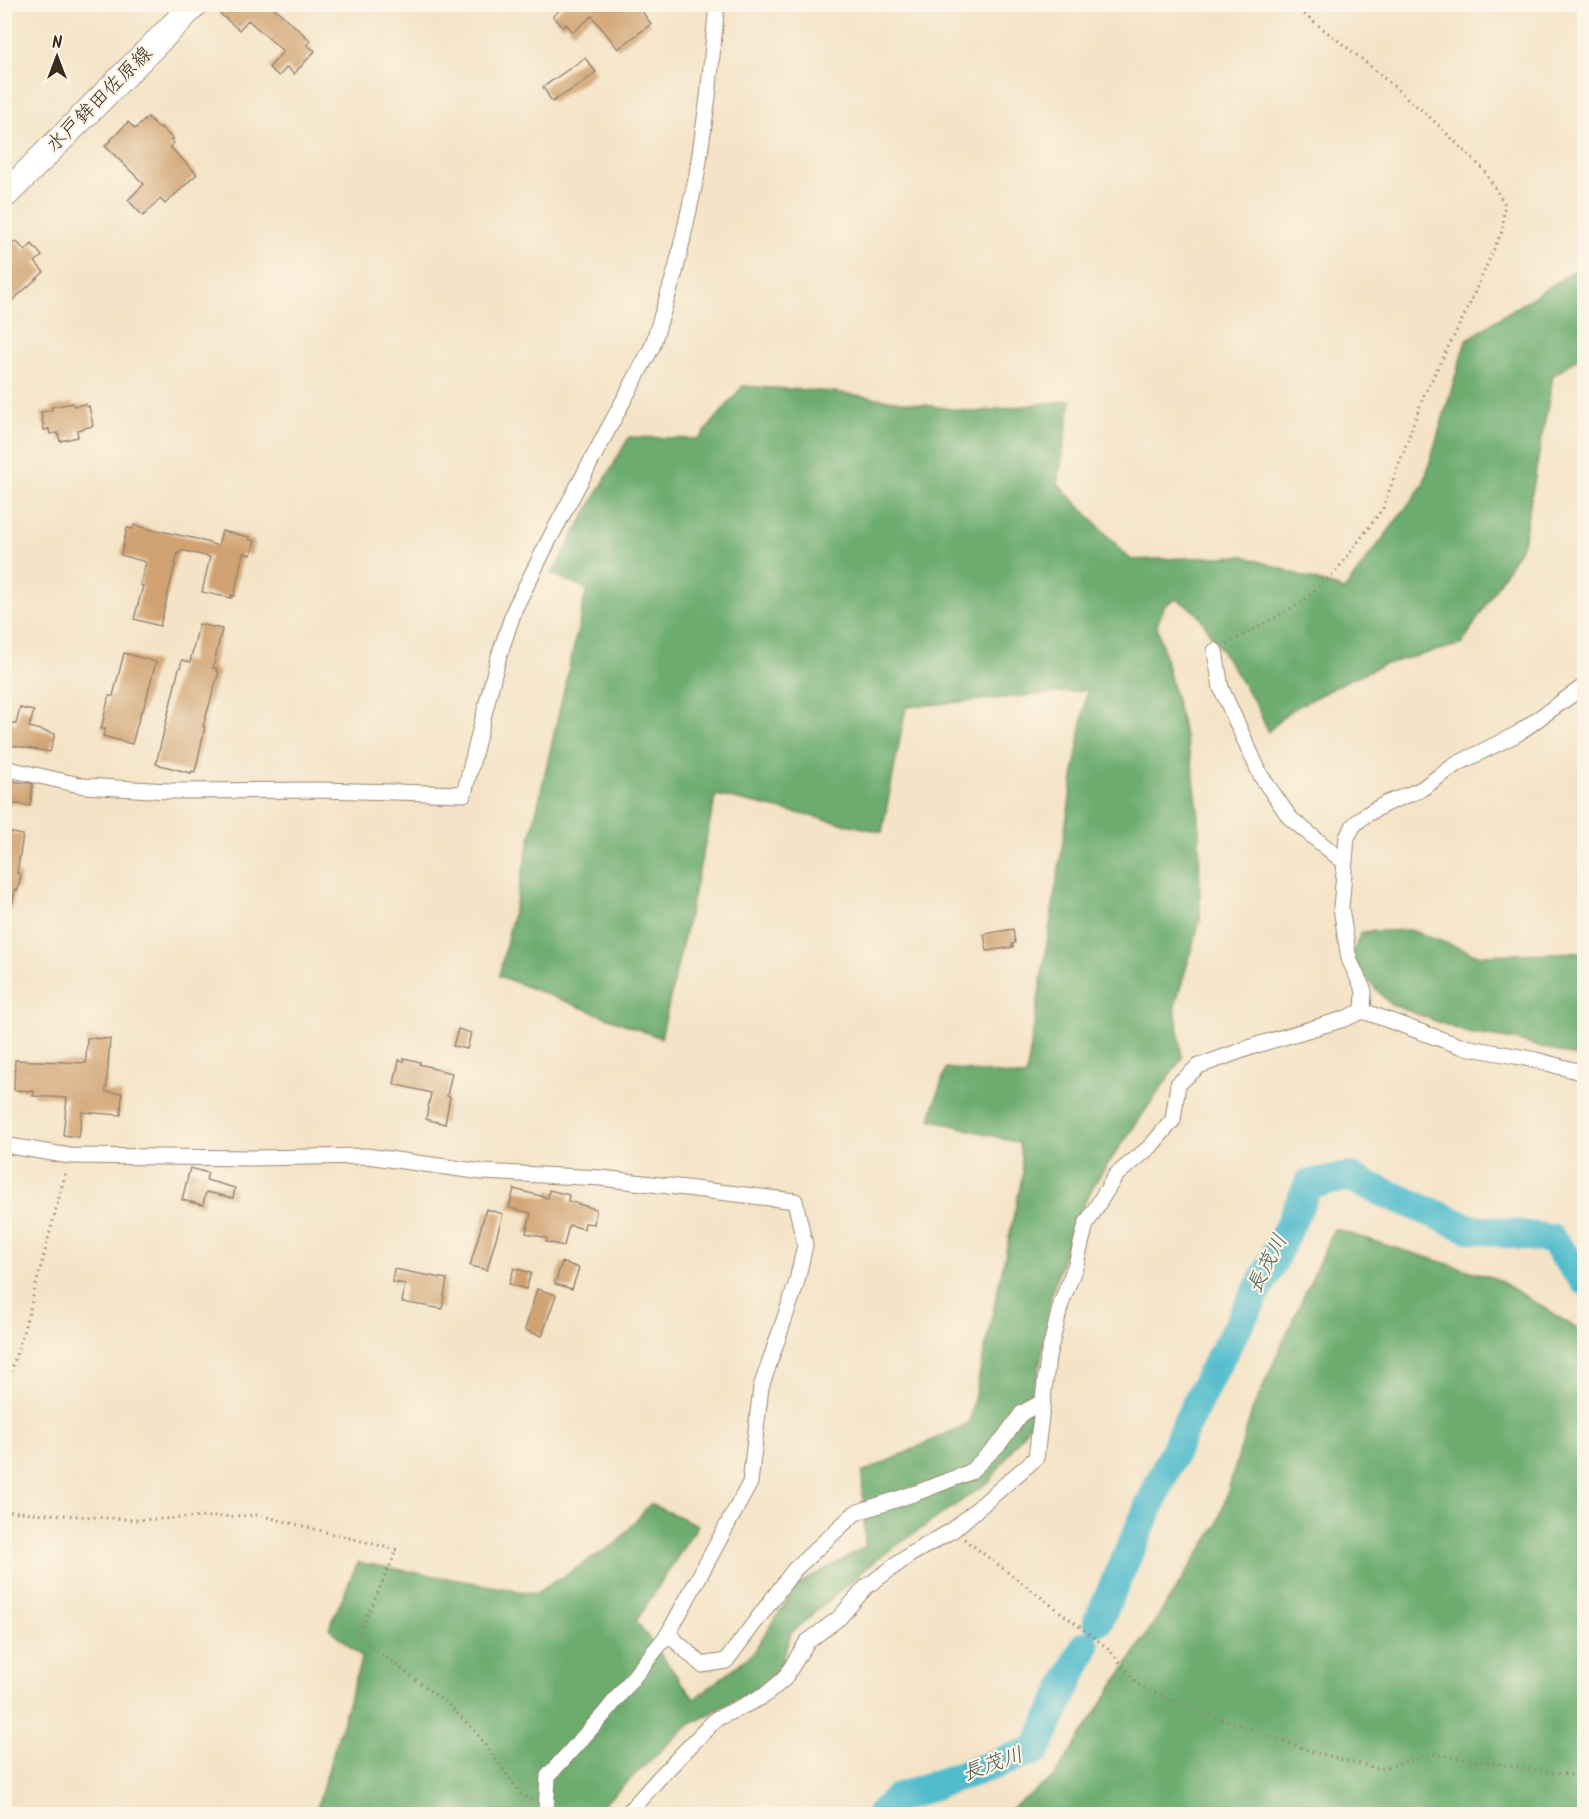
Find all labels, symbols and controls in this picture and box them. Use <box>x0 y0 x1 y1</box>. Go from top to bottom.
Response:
north arrow <box>27 27 87 87</box>
text: N <box>52 31 62 56</box>
street label: 水戸鉾田佐原線 <box>39 39 161 161</box>
water label: 長茂川 <box>1239 1228 1297 1300</box>
water label: 長茂川 <box>958 1739 1028 1791</box>

